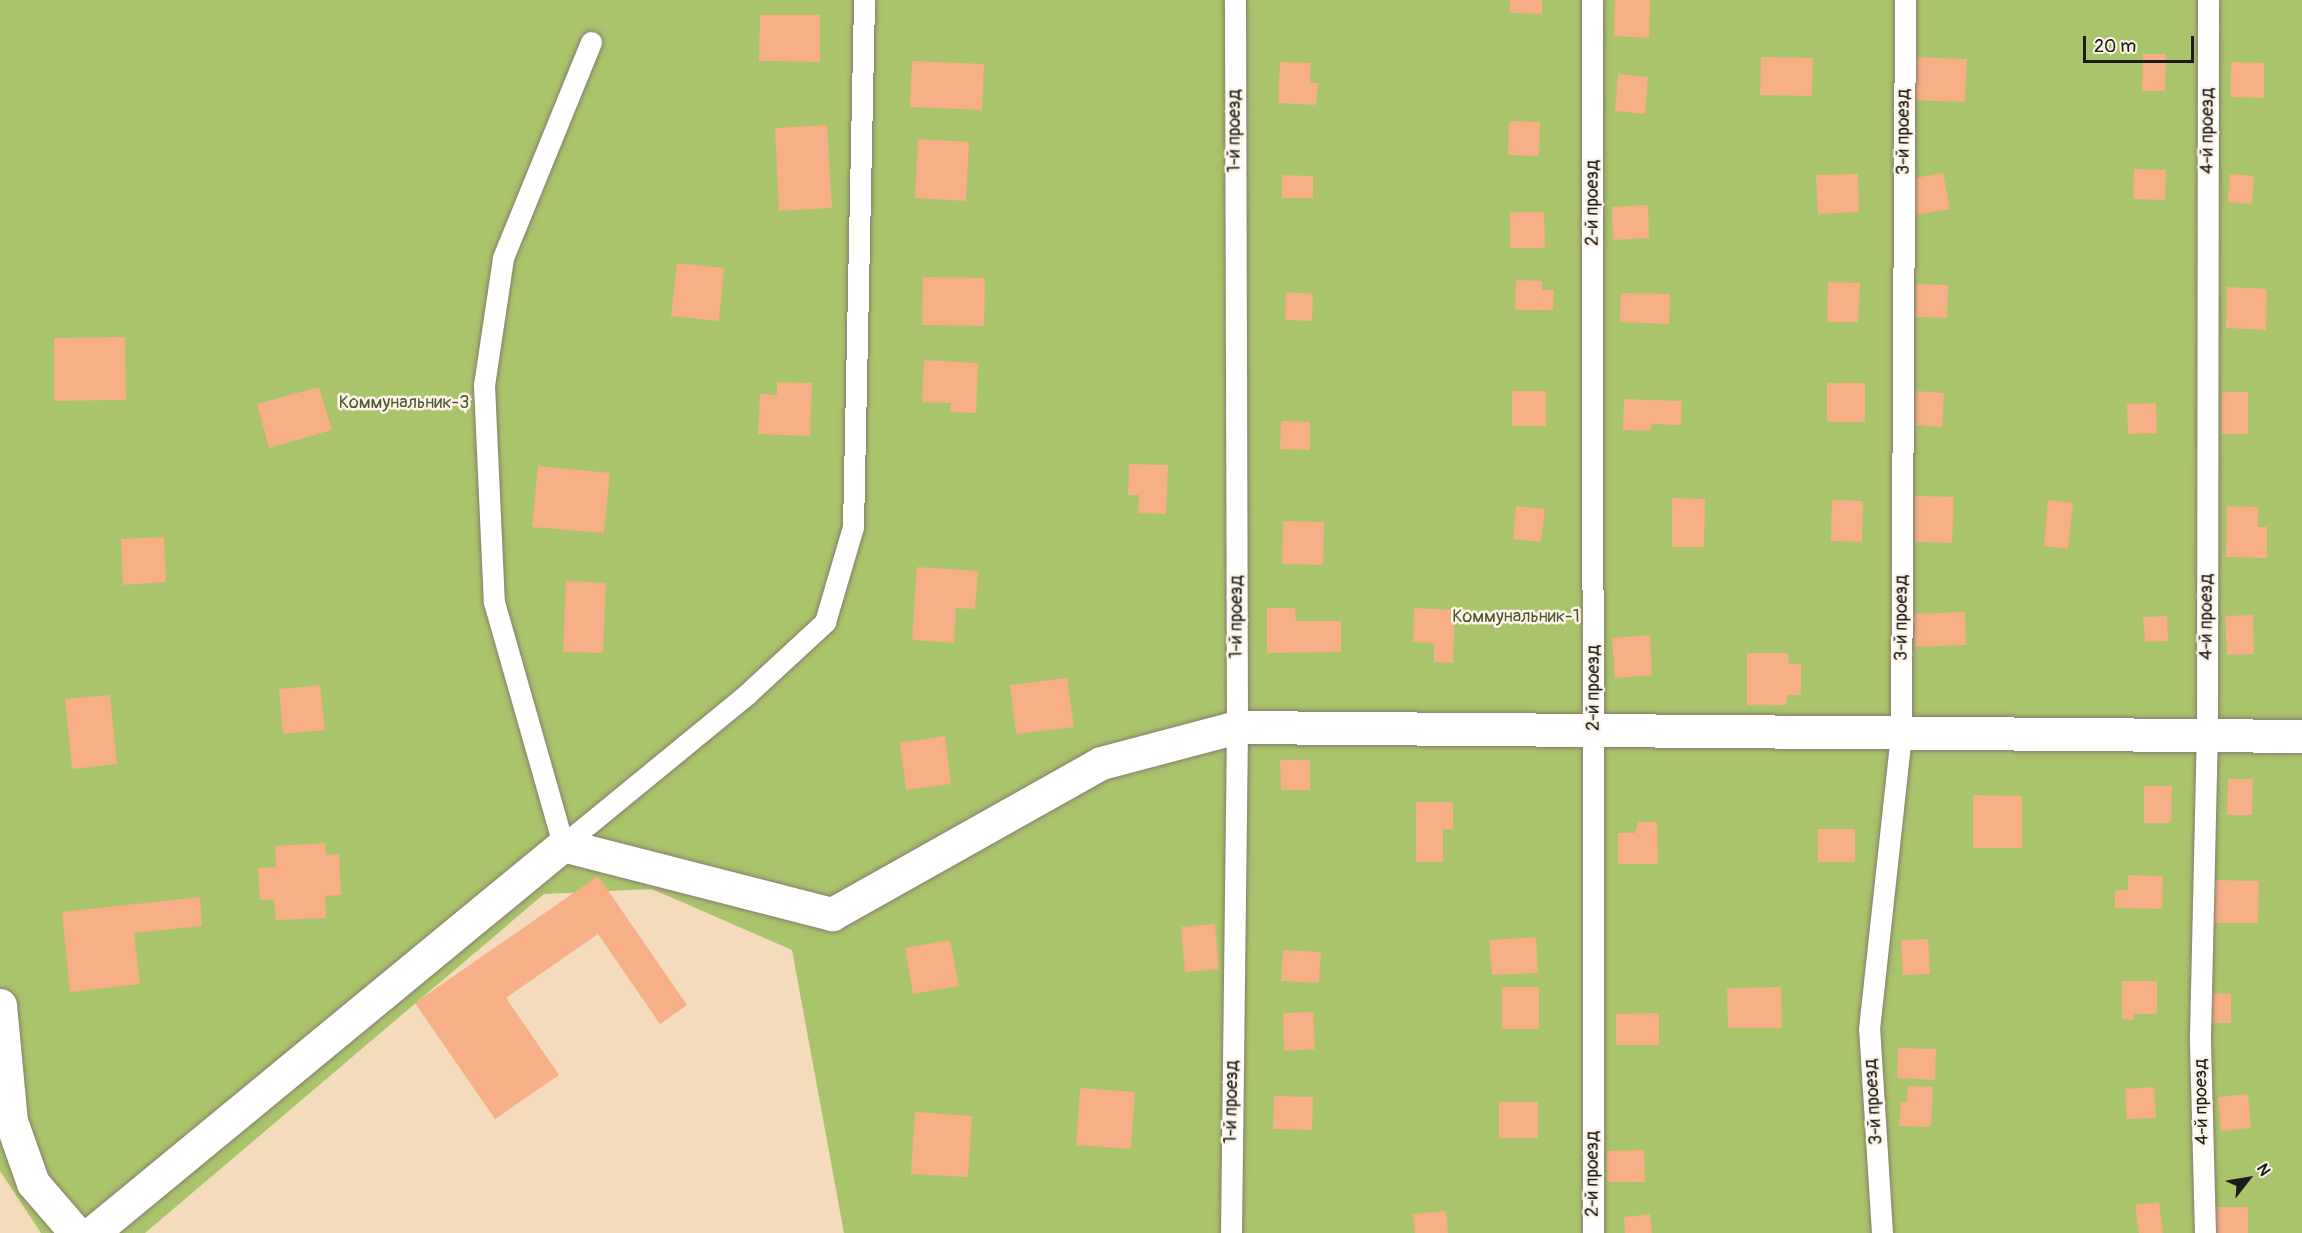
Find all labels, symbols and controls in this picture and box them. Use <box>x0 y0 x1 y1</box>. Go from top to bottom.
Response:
scale bar <box>2086 24 2197 62</box>
text: 20 m <box>2094 35 2136 58</box>
street label: 4-й проезд <box>2197 88 2219 174</box>
street label: 3-й проезд <box>1893 89 1915 175</box>
street label: 1-й проезд <box>1224 90 1246 172</box>
street label: 2-й проезд <box>1582 160 1604 246</box>
park label: Коммунальник-3 <box>339 392 469 414</box>
street label: 4-й проезд <box>2196 574 2218 660</box>
street label: 3-й проезд <box>1891 575 1913 661</box>
street label: 1-й проезд <box>1226 576 1248 658</box>
park label: Коммунальник-1 <box>1452 606 1580 628</box>
street label: 2-й проезд <box>1583 645 1605 731</box>
street label: 3-й проезд <box>1860 1058 1888 1146</box>
street label: 4-й проезд <box>2190 1059 2214 1145</box>
street label: 1-й проезд <box>1220 1060 1244 1144</box>
street label: 2-й проезд <box>1582 1131 1604 1217</box>
north arrow <box>2218 1149 2278 1209</box>
text: N <box>2252 1160 2275 1180</box>

